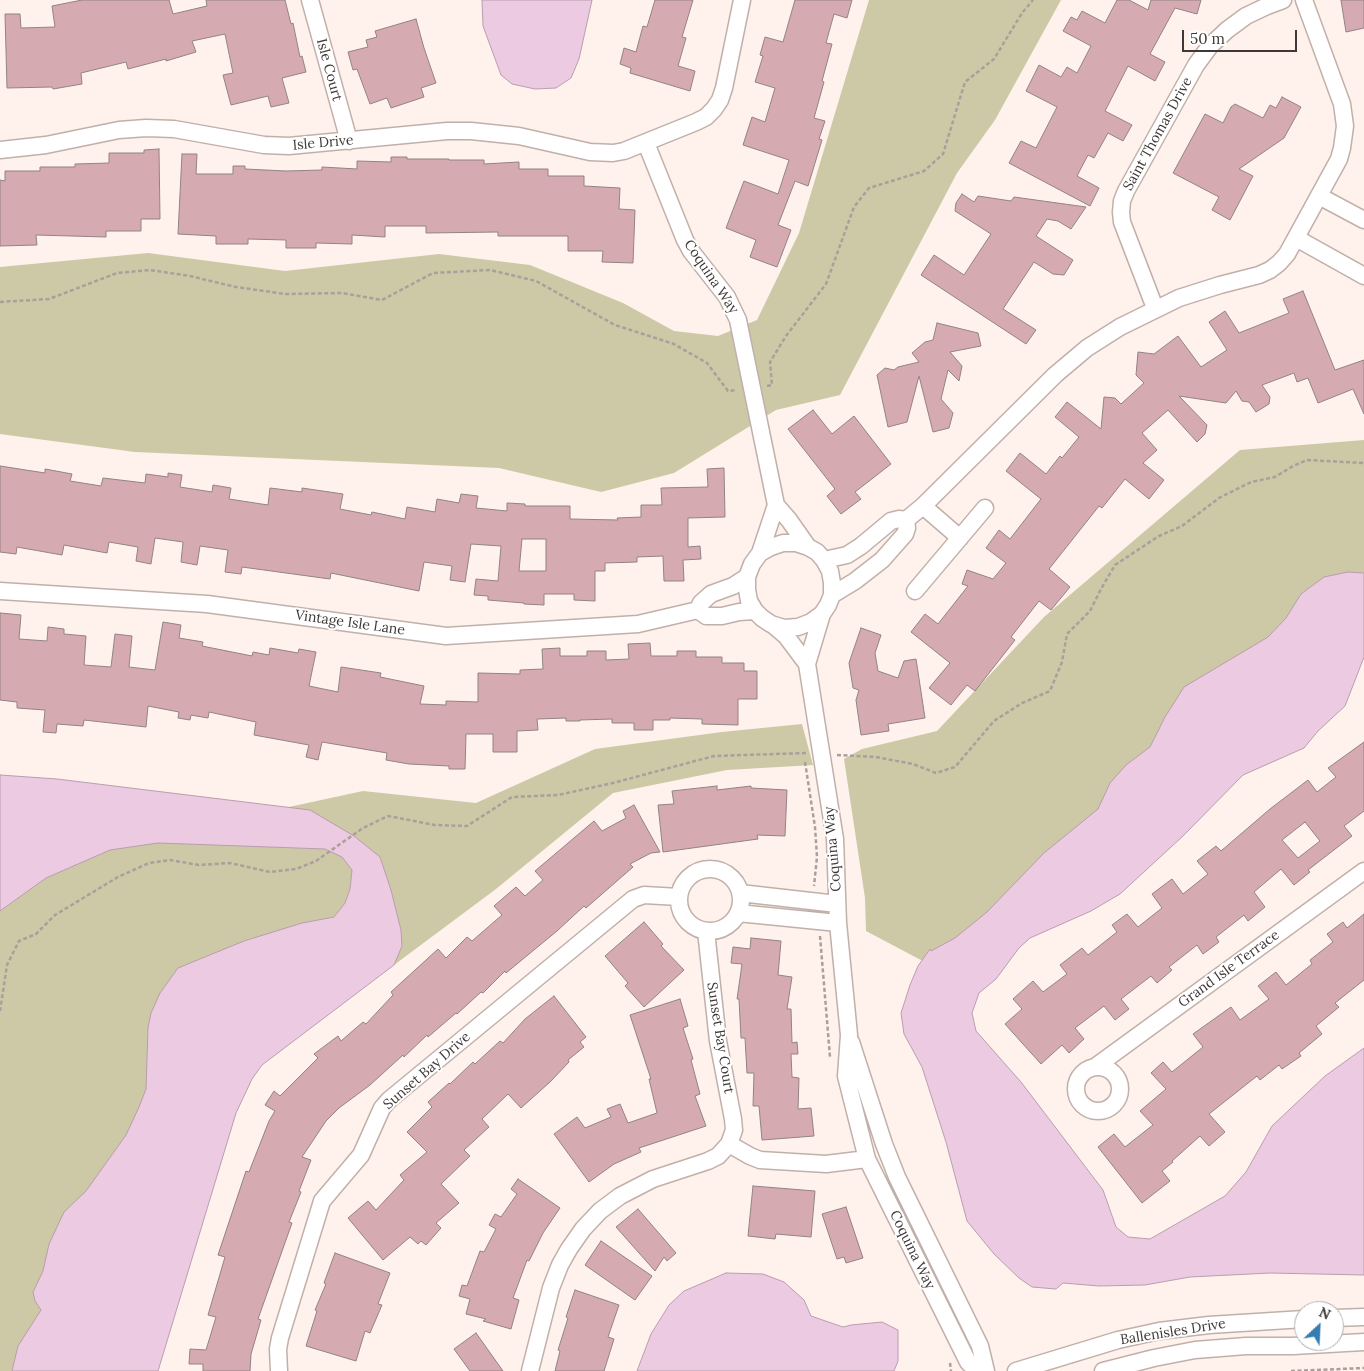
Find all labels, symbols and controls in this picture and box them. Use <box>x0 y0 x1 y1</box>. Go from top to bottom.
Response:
scale bar <box>1184 20 1299 52</box>
text: 50 m <box>1190 29 1225 48</box>
street label: Isle Court <box>313 37 345 103</box>
street label: Saint Thomas Drive <box>1120 74 1196 194</box>
street label: Isle Drive <box>292 132 354 154</box>
street label: Coquina Way <box>680 237 742 317</box>
street label: Vintage Isle Lane <box>294 607 406 639</box>
street label: Coquina Way <box>821 806 845 892</box>
street label: Grand Isle Terrace <box>1175 927 1283 1011</box>
street label: Sunset Bay Court <box>703 981 737 1095</box>
street label: Sunset Bay Drive <box>380 1029 474 1113</box>
street label: Coquina Way <box>886 1208 938 1292</box>
north arrow <box>1294 1301 1344 1351</box>
text: N <box>1316 1303 1334 1324</box>
street label: Ballenisles Drive <box>1119 1315 1227 1349</box>

